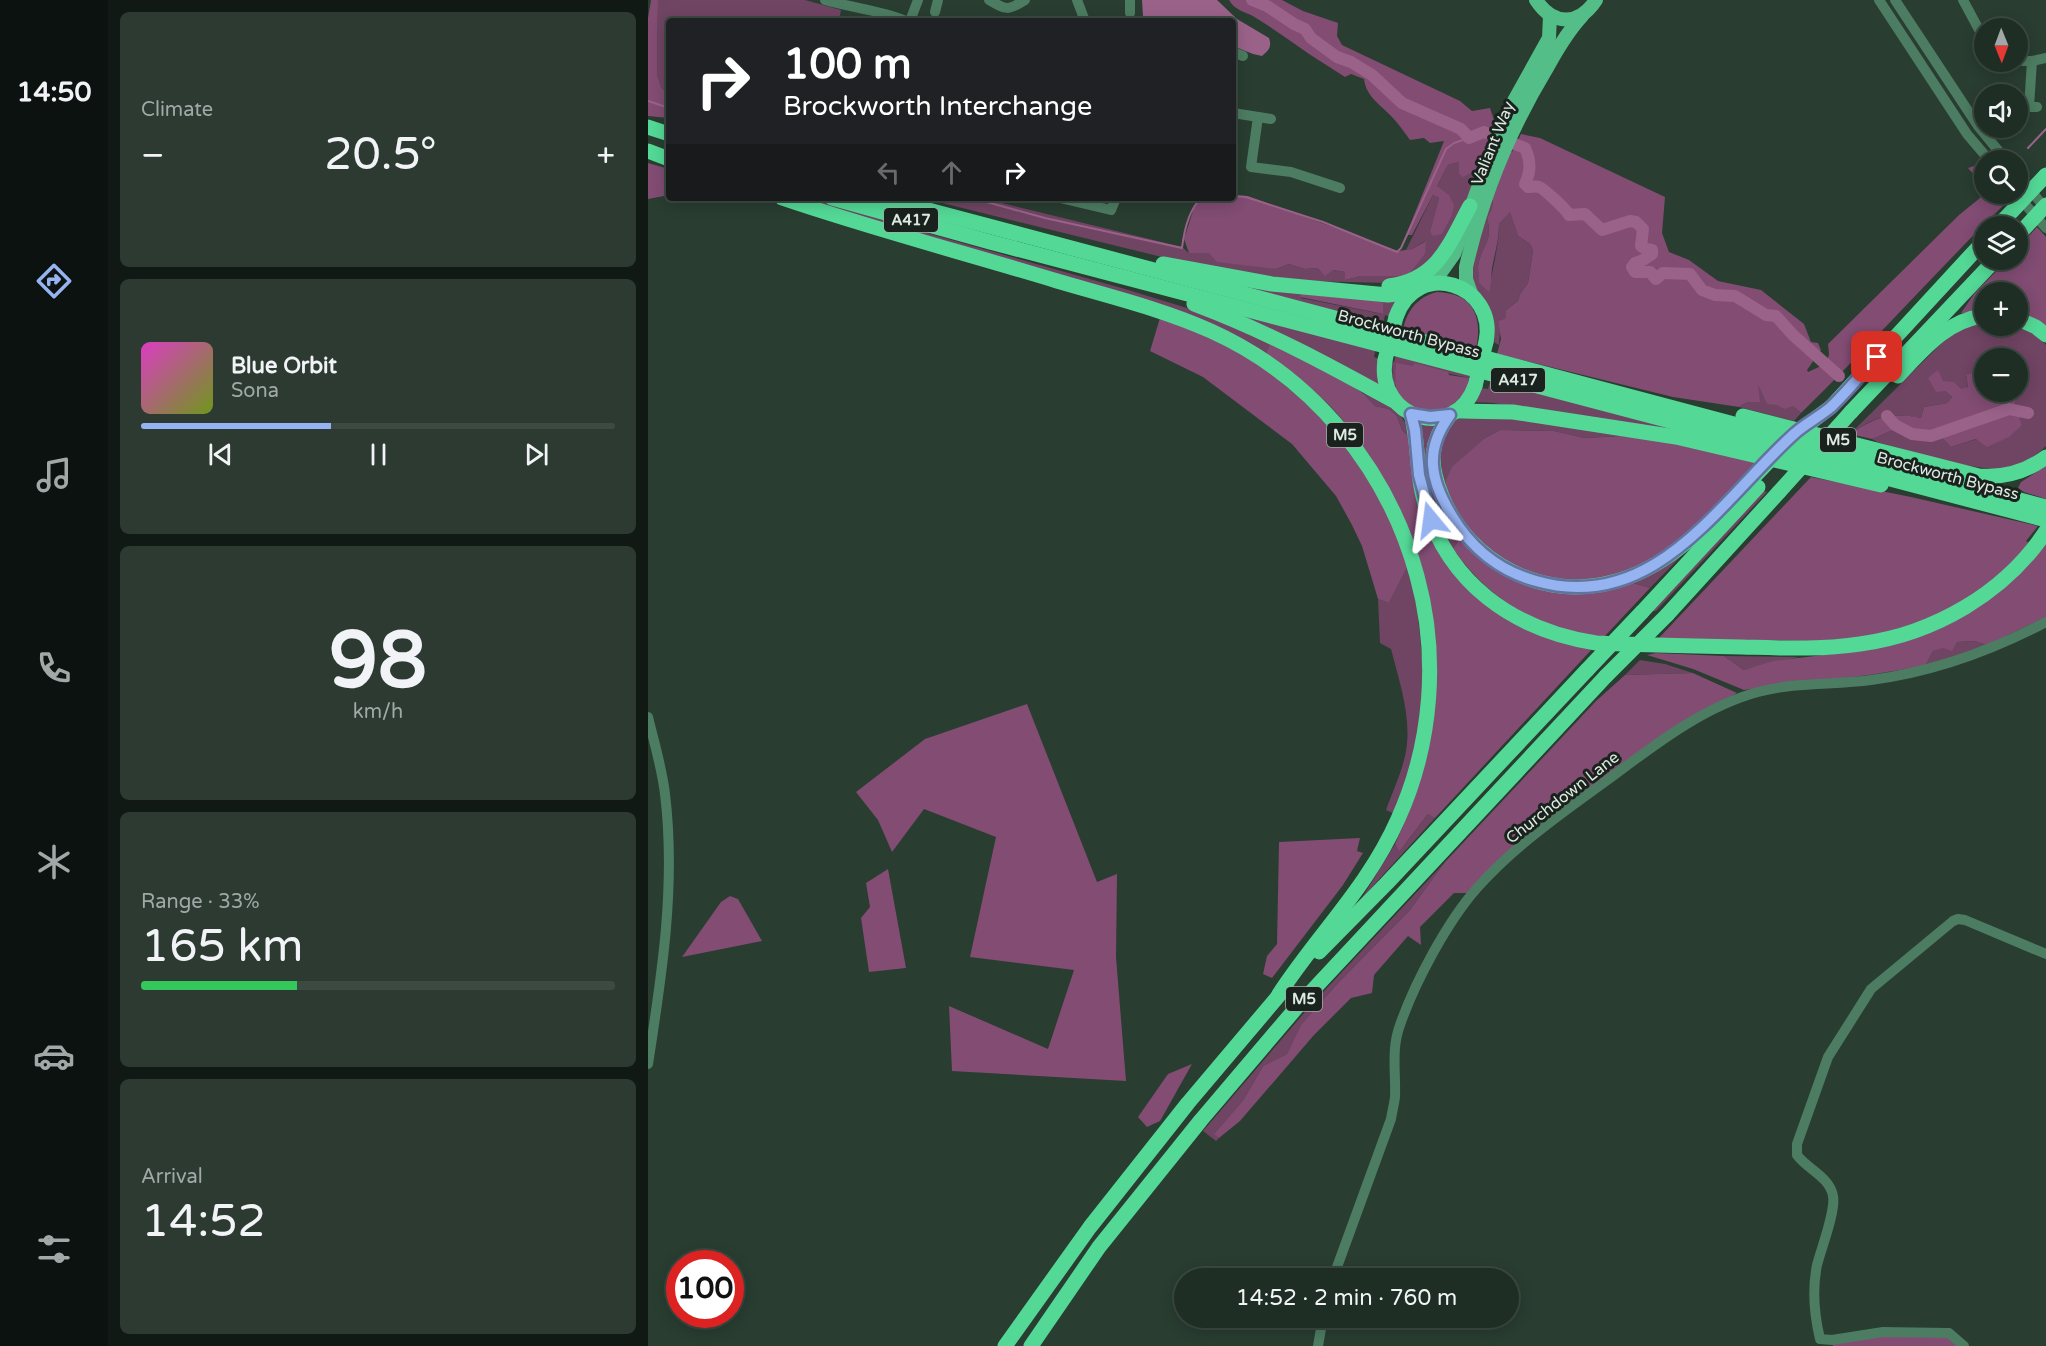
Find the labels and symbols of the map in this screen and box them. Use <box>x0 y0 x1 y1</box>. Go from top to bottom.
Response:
north arrow <box>1974 18 2028 72</box>
street label: Valiant Way <box>1467 98 1519 188</box>
road number: A417 <box>884 208 938 232</box>
street label: Brockworth Bypass <box>1336 305 1482 363</box>
pin <box>1851 331 1902 382</box>
road number: A417 <box>1491 368 1545 392</box>
road number: M5 <box>1327 423 1363 447</box>
road number: M5 <box>1820 428 1856 452</box>
street label: Brockworth Bypass <box>1875 447 2021 505</box>
position arrow <box>1399 488 1463 552</box>
street label: Churchdown Lane <box>1502 747 1623 848</box>
road number: M5 <box>1286 987 1322 1011</box>
speed limit sign: 100 <box>666 1250 744 1328</box>

